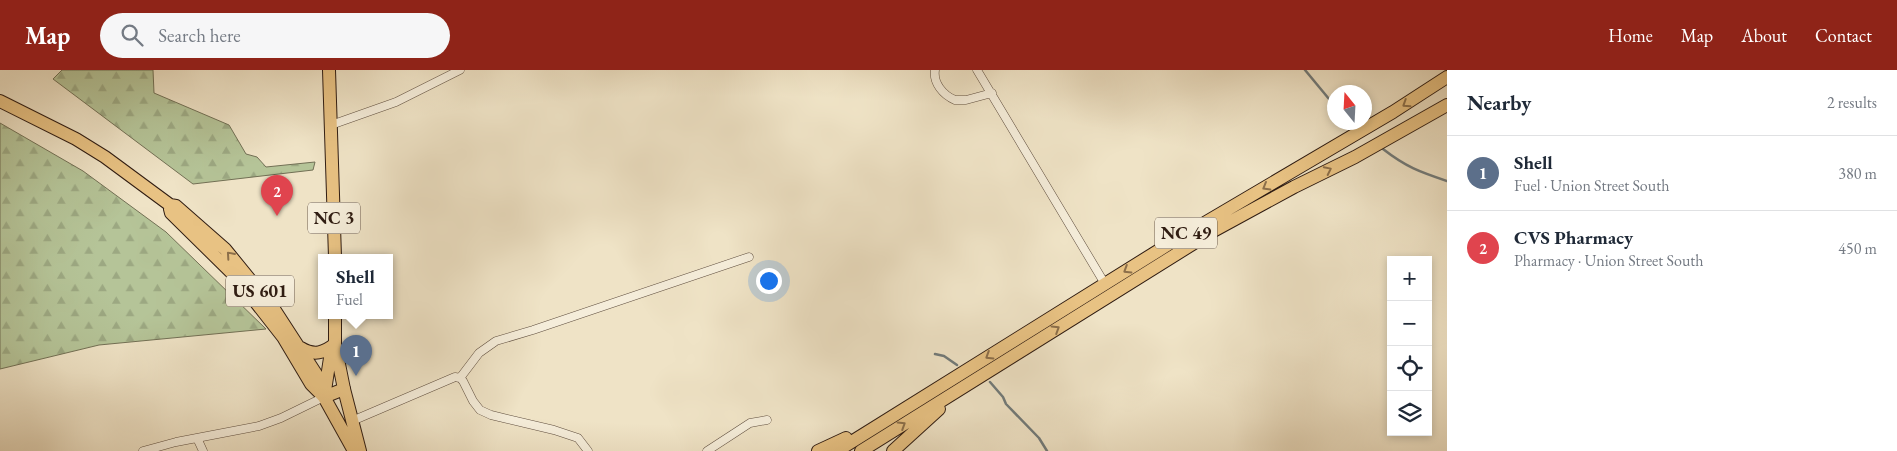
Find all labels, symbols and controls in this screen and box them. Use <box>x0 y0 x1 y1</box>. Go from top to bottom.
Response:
search box <box>100 13 450 58</box>
text: Map <box>25 20 70 51</box>
icon: search <box>118 21 146 49</box>
text: Search here <box>158 23 241 48</box>
text: Home <box>1608 24 1653 47</box>
text: Map <box>1681 24 1713 47</box>
text: About <box>1741 24 1787 47</box>
text: Contact <box>1815 24 1872 47</box>
north arrow <box>1327 85 1372 130</box>
text: Nearby <box>1467 89 1531 116</box>
text: 2 results <box>1827 92 1877 113</box>
one-way arrow <box>1402 98 1412 107</box>
text: Shell <box>1514 150 1553 175</box>
text: 1 <box>1479 163 1487 184</box>
text: 380 m <box>1838 163 1877 184</box>
one-way arrow <box>1323 166 1332 176</box>
pin: 2 <box>261 175 293 216</box>
text: Fuel · Union Street South <box>1514 175 1669 196</box>
one-way arrow <box>1263 180 1272 190</box>
road number: NC 3 <box>308 202 360 234</box>
road number: NC 49 <box>1155 218 1217 248</box>
text: CVS Pharmacy <box>1514 225 1633 250</box>
text: 2 <box>1479 238 1487 259</box>
text: 450 m <box>1838 238 1877 259</box>
text: Pharmacy · Union Street South <box>1514 250 1704 271</box>
one-way arrow <box>227 252 236 261</box>
popup <box>318 254 393 319</box>
map controls <box>1387 256 1432 436</box>
button: + <box>1387 256 1432 301</box>
text: Shell <box>336 264 375 289</box>
one-way arrow <box>1123 264 1132 273</box>
your location <box>756 268 782 294</box>
road number: US 601 <box>226 276 294 307</box>
text: Fuel <box>336 289 363 310</box>
button: − <box>1387 301 1432 346</box>
one-way arrow <box>1051 325 1060 335</box>
pin: 1 <box>340 335 372 376</box>
button: locate <box>1387 346 1432 391</box>
one-way arrow <box>986 350 995 360</box>
button: layers <box>1387 391 1432 436</box>
one-way arrow <box>897 422 906 432</box>

